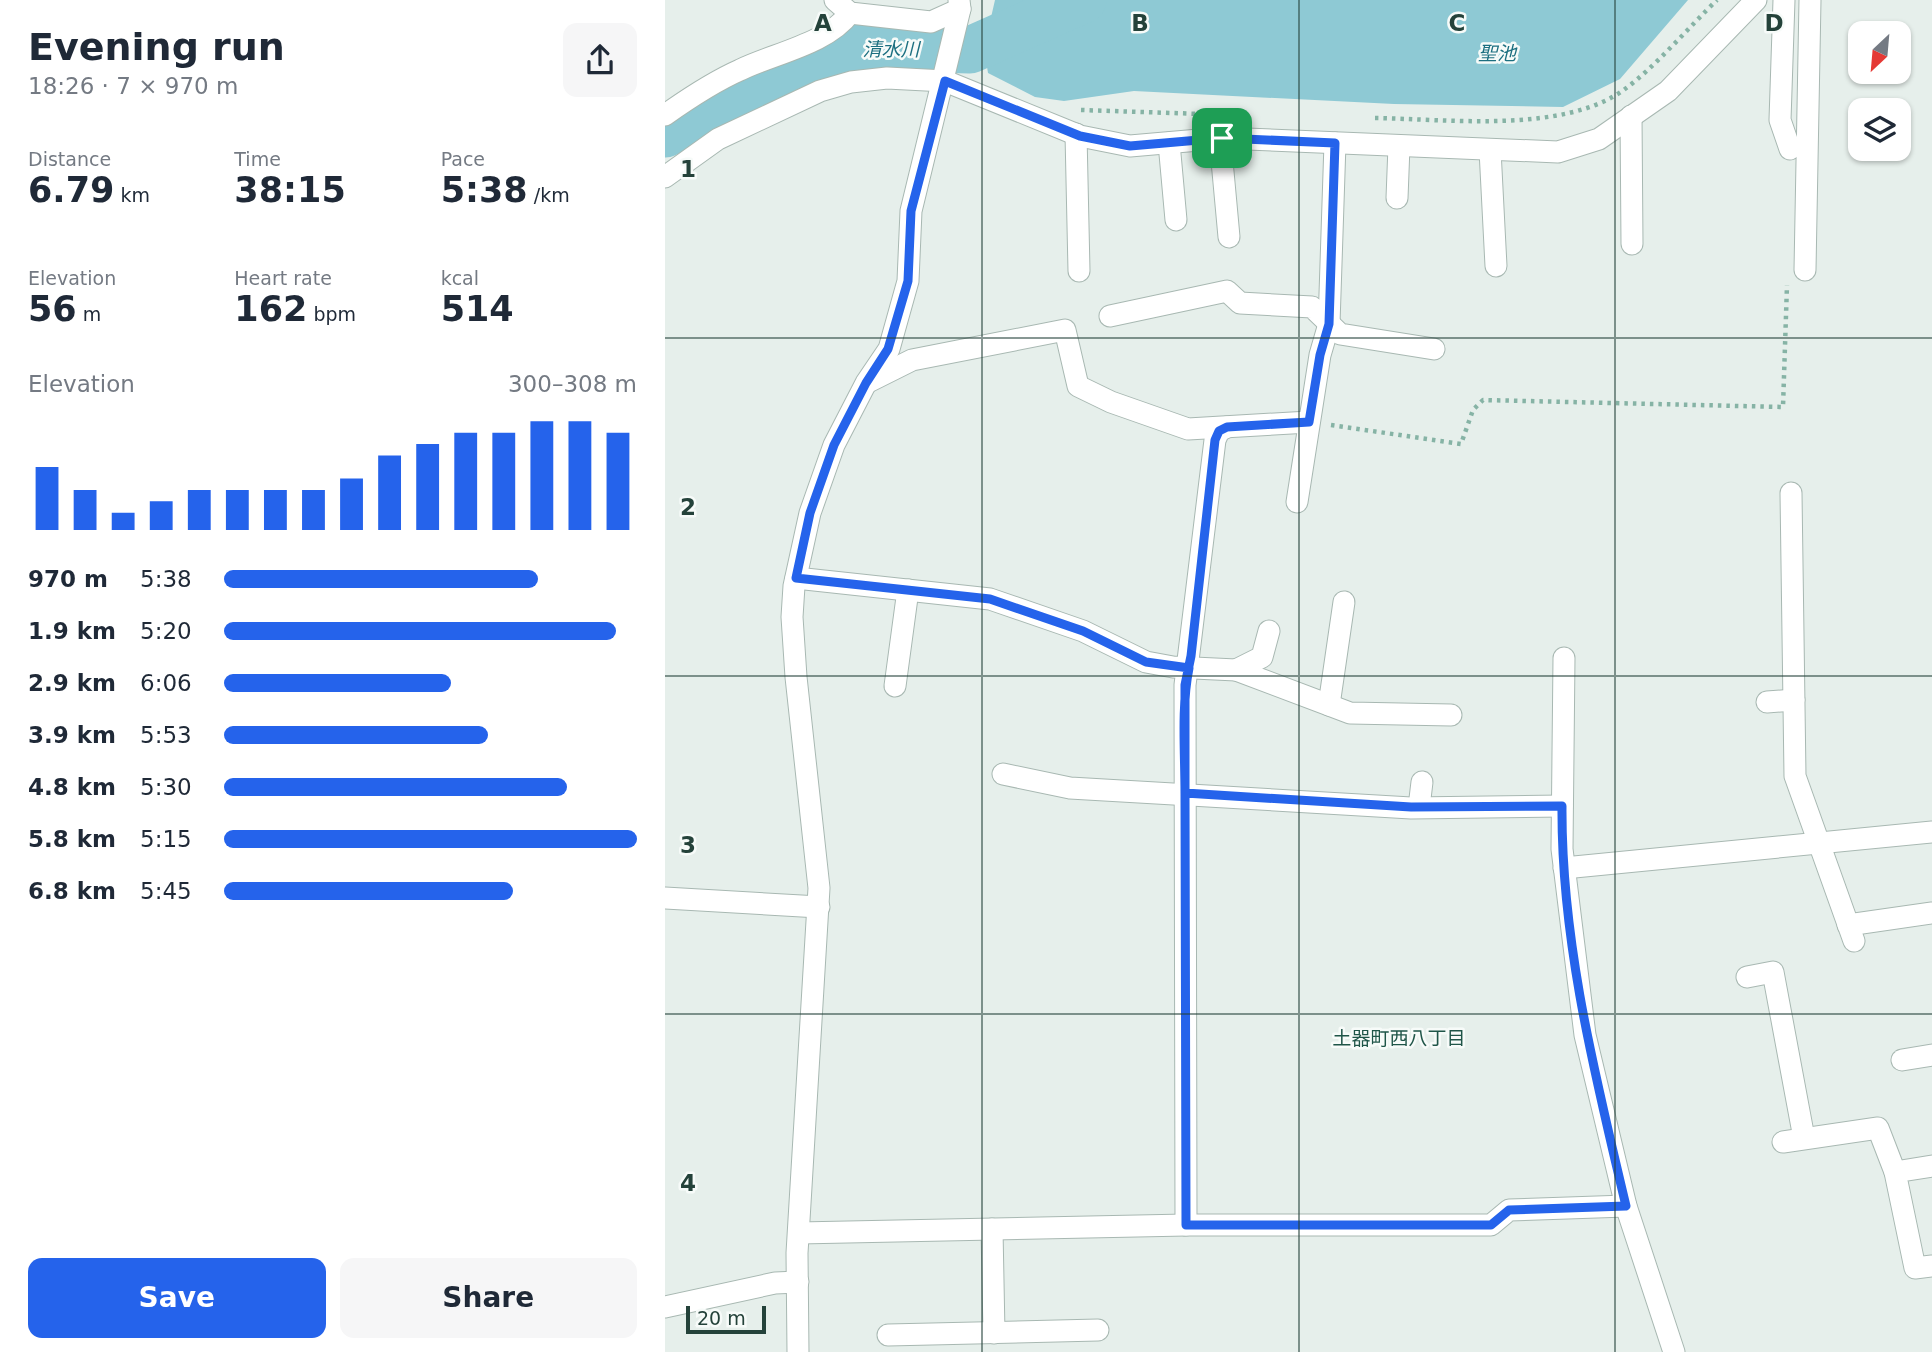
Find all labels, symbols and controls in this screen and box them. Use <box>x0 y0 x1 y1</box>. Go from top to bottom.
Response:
text: A <box>814 10 832 36</box>
text: B <box>1131 10 1149 36</box>
text: C <box>1449 10 1465 36</box>
text: D <box>1764 10 1784 36</box>
north arrow <box>1848 21 1911 84</box>
map controls <box>1848 21 1911 161</box>
button: share <box>563 23 637 97</box>
text: Evening run <box>28 25 285 69</box>
water label: 清水川 <box>862 38 921 60</box>
water label: 聖池 <box>1478 42 1518 64</box>
text: 18:26 · 7 × 970 m <box>28 73 238 99</box>
button: layers <box>1848 98 1911 161</box>
pin <box>1192 108 1252 168</box>
icon: arrive <box>1203 119 1241 157</box>
text: Distance <box>28 148 111 170</box>
text: Time <box>234 148 281 170</box>
text: Pace <box>441 148 485 170</box>
text: 1 <box>680 156 696 182</box>
text: 6.79 <box>28 170 114 210</box>
text: 38:15 <box>234 170 346 210</box>
text: 5:38 <box>441 170 528 210</box>
text: km <box>114 184 150 206</box>
text: /km <box>528 184 570 206</box>
text: Elevation <box>28 267 116 289</box>
text: Heart rate <box>234 267 332 289</box>
text: kcal <box>441 267 479 289</box>
text: 56 <box>28 289 77 329</box>
text: 162 <box>234 289 307 329</box>
text: 514 <box>441 289 514 329</box>
text: m <box>77 303 101 325</box>
text: bpm <box>307 303 356 325</box>
text: Elevation <box>28 371 135 397</box>
text: 300–308 m <box>508 371 637 397</box>
text: 2 <box>680 494 696 520</box>
text: 970 m <box>28 566 108 592</box>
text: 5:38 <box>140 566 192 592</box>
text: 1.9 km <box>28 618 116 644</box>
text: 5:20 <box>140 618 192 644</box>
text: 2.9 km <box>28 670 116 696</box>
text: 6:06 <box>140 670 192 696</box>
text: 3.9 km <box>28 722 116 748</box>
text: 5:53 <box>140 722 192 748</box>
text: 4.8 km <box>28 774 116 800</box>
text: 5:30 <box>140 774 192 800</box>
text: 5.8 km <box>28 826 116 852</box>
text: 5:15 <box>140 826 192 852</box>
text: 3 <box>680 832 696 858</box>
text: 6.8 km <box>28 878 116 904</box>
text: 5:45 <box>140 878 192 904</box>
district label: 土器町西八丁目 <box>1332 1027 1466 1049</box>
text: 4 <box>680 1170 696 1196</box>
button: Save <box>28 1258 326 1338</box>
button: Share <box>340 1258 637 1338</box>
scale bar <box>686 1303 767 1335</box>
text: 20 m <box>697 1307 746 1329</box>

